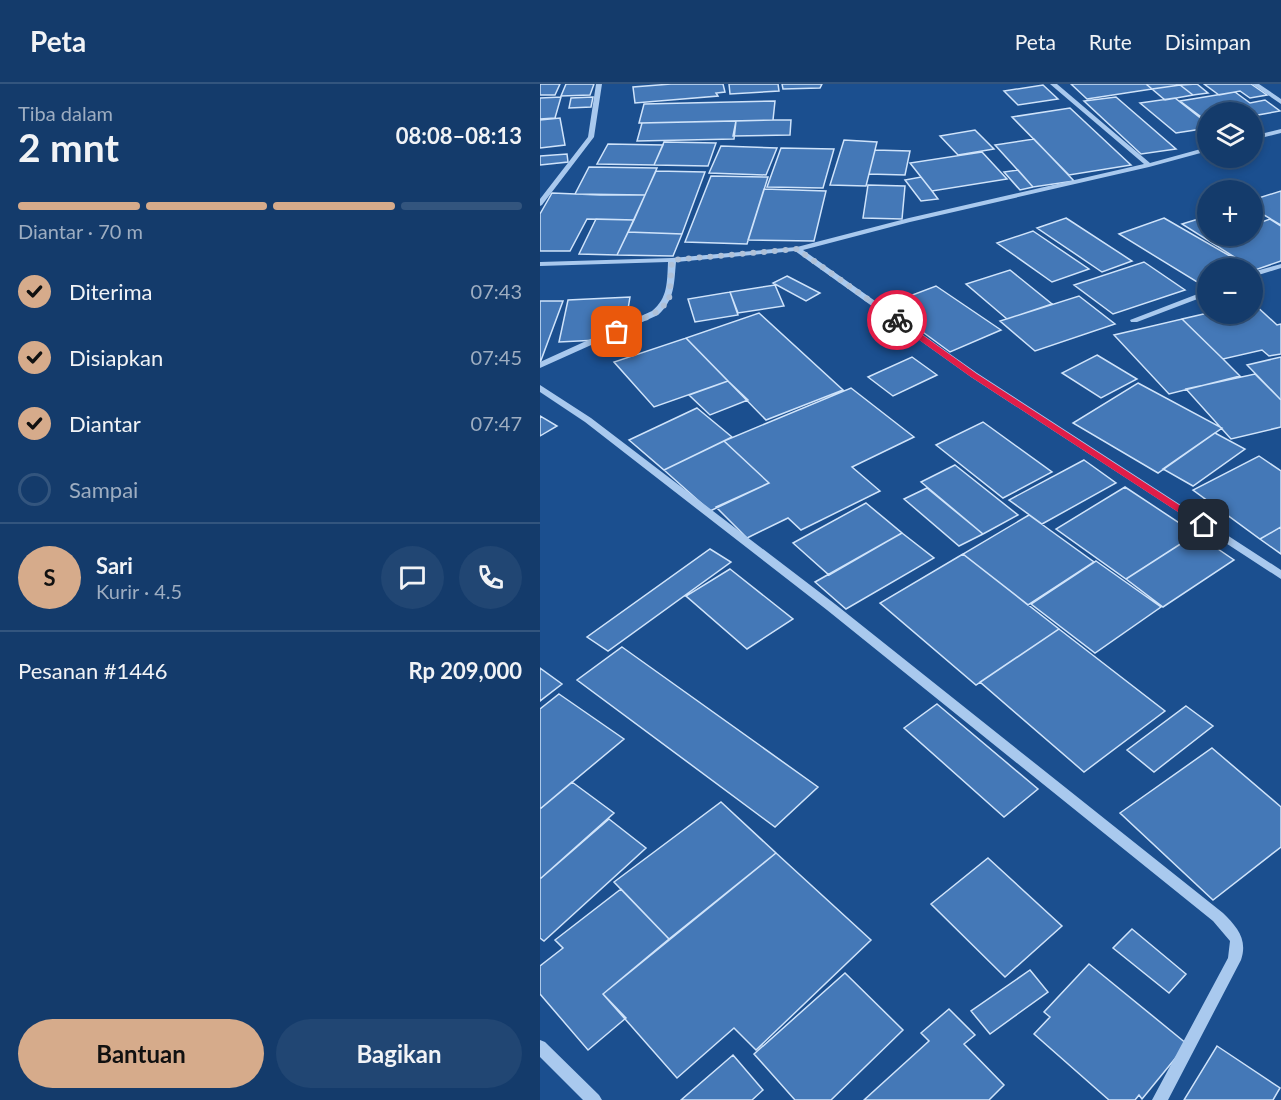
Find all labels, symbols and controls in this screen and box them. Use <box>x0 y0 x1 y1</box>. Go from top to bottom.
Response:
text: Peta <box>30 24 86 58</box>
text: Peta <box>1015 29 1056 54</box>
text: Rute <box>1089 29 1132 54</box>
text: Disimpan <box>1165 29 1251 54</box>
text: Tiba dalam <box>18 101 113 125</box>
map controls <box>1197 102 1263 324</box>
button: layers <box>1197 102 1263 168</box>
text: 08:08–08:13 <box>396 122 522 149</box>
text: 2 mnt <box>18 124 119 170</box>
button: + <box>1197 180 1263 246</box>
text: Diantar · 70 m <box>18 219 143 243</box>
button: − <box>1197 258 1263 324</box>
icon: check <box>18 275 51 308</box>
text: Diterima <box>69 278 153 305</box>
text: 07:43 <box>471 279 522 303</box>
courier <box>867 290 927 350</box>
icon: bike <box>881 304 914 337</box>
pin <box>591 306 642 357</box>
icon: bag <box>600 315 633 348</box>
icon: check <box>18 341 51 374</box>
text: Disiapkan <box>69 344 163 371</box>
text: 07:45 <box>471 345 522 369</box>
icon: check <box>18 407 51 440</box>
text: Diantar <box>69 410 141 437</box>
text: 07:47 <box>471 411 522 435</box>
text: Sampai <box>69 476 138 503</box>
pin <box>1178 499 1229 550</box>
icon: home <box>1187 508 1220 541</box>
button: chat <box>381 546 444 609</box>
button: phone <box>459 546 522 609</box>
text: Sari <box>96 552 133 579</box>
text: S <box>43 564 56 591</box>
text: Kurir · 4.5 <box>96 579 182 603</box>
text: Pesanan #1446 <box>18 657 168 684</box>
text: Rp 209,000 <box>408 657 522 684</box>
button: Bantuan <box>18 1019 264 1088</box>
button: Bagikan <box>276 1019 522 1088</box>

